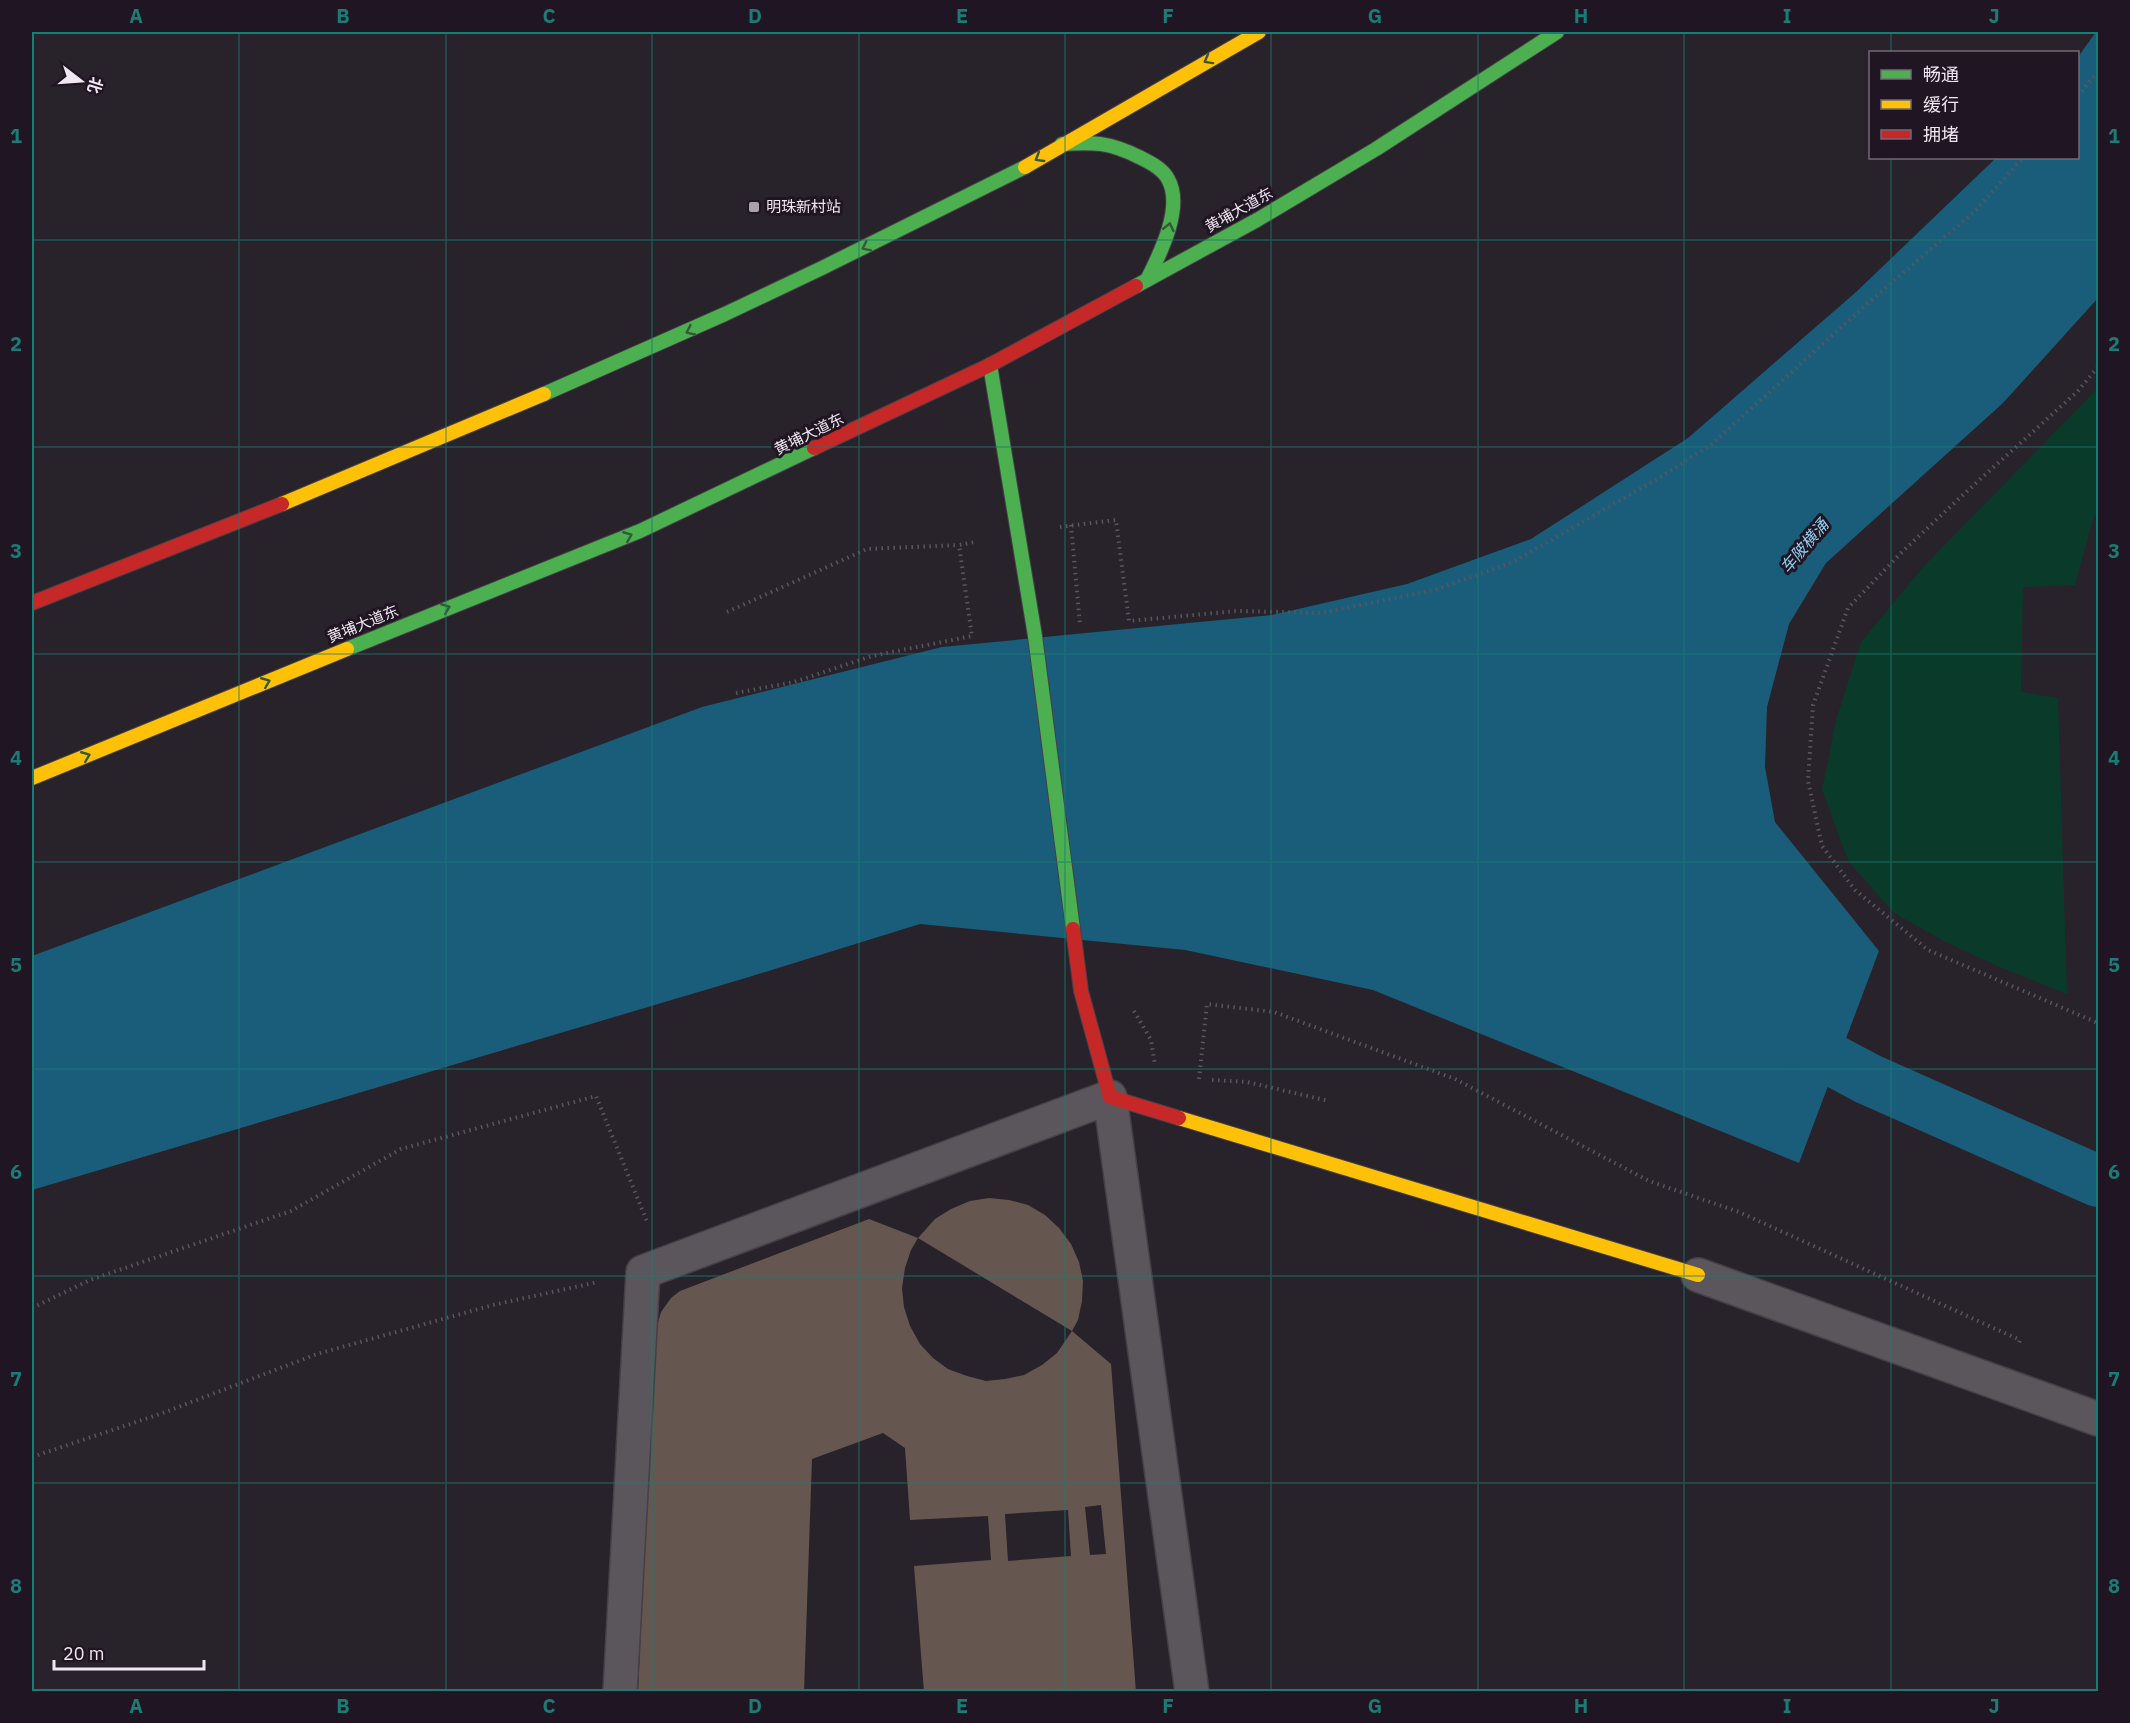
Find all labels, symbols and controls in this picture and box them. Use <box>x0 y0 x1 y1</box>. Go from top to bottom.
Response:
text: A <box>129 2 143 29</box>
text: B <box>336 2 350 29</box>
text: C <box>542 2 556 29</box>
text: D <box>748 2 762 29</box>
text: E <box>956 2 968 29</box>
text: F <box>1162 2 1174 29</box>
text: G <box>1368 2 1382 29</box>
text: H <box>1574 2 1588 29</box>
text: I <box>1783 2 1791 29</box>
text: J <box>1988 2 2000 29</box>
north arrow <box>51 51 111 111</box>
legend <box>1869 51 2079 159</box>
one-way arrow <box>1204 53 1214 64</box>
text: 畅通 <box>1923 63 1959 86</box>
text: 北 <box>83 75 107 96</box>
text: 缓行 <box>1923 93 1959 116</box>
text: 1 <box>10 122 22 149</box>
text: 1 <box>2108 122 2120 149</box>
text: 拥堵 <box>1923 123 1959 146</box>
one-way arrow <box>1035 151 1045 162</box>
street label: 黄埔大道东 <box>1201 183 1276 236</box>
place label: 明珠新村站 <box>766 197 841 216</box>
marker: 明珠新村站 <box>747 200 761 214</box>
one-way arrow <box>1162 222 1175 232</box>
one-way arrow <box>861 239 872 251</box>
one-way arrow <box>685 323 696 335</box>
text: 2 <box>10 330 22 357</box>
text: 2 <box>2108 330 2120 357</box>
street label: 黄埔大道东 <box>771 409 847 459</box>
water label: 车陂横涌 <box>1776 514 1834 577</box>
one-way arrow <box>621 531 632 543</box>
text: 3 <box>10 537 22 564</box>
text: 3 <box>2108 537 2120 564</box>
street label: 黄埔大道东 <box>324 601 401 646</box>
one-way arrow <box>440 603 451 615</box>
one-way arrow <box>260 677 271 689</box>
text: 4 <box>10 744 22 771</box>
text: 4 <box>2108 744 2120 771</box>
one-way arrow <box>79 751 90 763</box>
text: 5 <box>10 951 22 978</box>
text: 5 <box>2108 951 2120 978</box>
text: 6 <box>10 1158 22 1185</box>
text: 6 <box>2108 1158 2120 1185</box>
text: 7 <box>10 1365 22 1392</box>
text: 7 <box>2108 1365 2120 1392</box>
text: 8 <box>10 1572 22 1599</box>
text: 8 <box>2108 1572 2120 1599</box>
scale bar <box>54 1633 204 1671</box>
text: 20 m <box>63 1642 105 1665</box>
text: A <box>129 1692 143 1719</box>
text: B <box>336 1692 350 1719</box>
text: C <box>542 1692 556 1719</box>
text: D <box>748 1692 762 1719</box>
text: E <box>956 1692 968 1719</box>
text: F <box>1162 1692 1174 1719</box>
text: G <box>1368 1692 1382 1719</box>
text: H <box>1574 1692 1588 1719</box>
text: I <box>1783 1692 1791 1719</box>
text: J <box>1988 1692 2000 1719</box>

